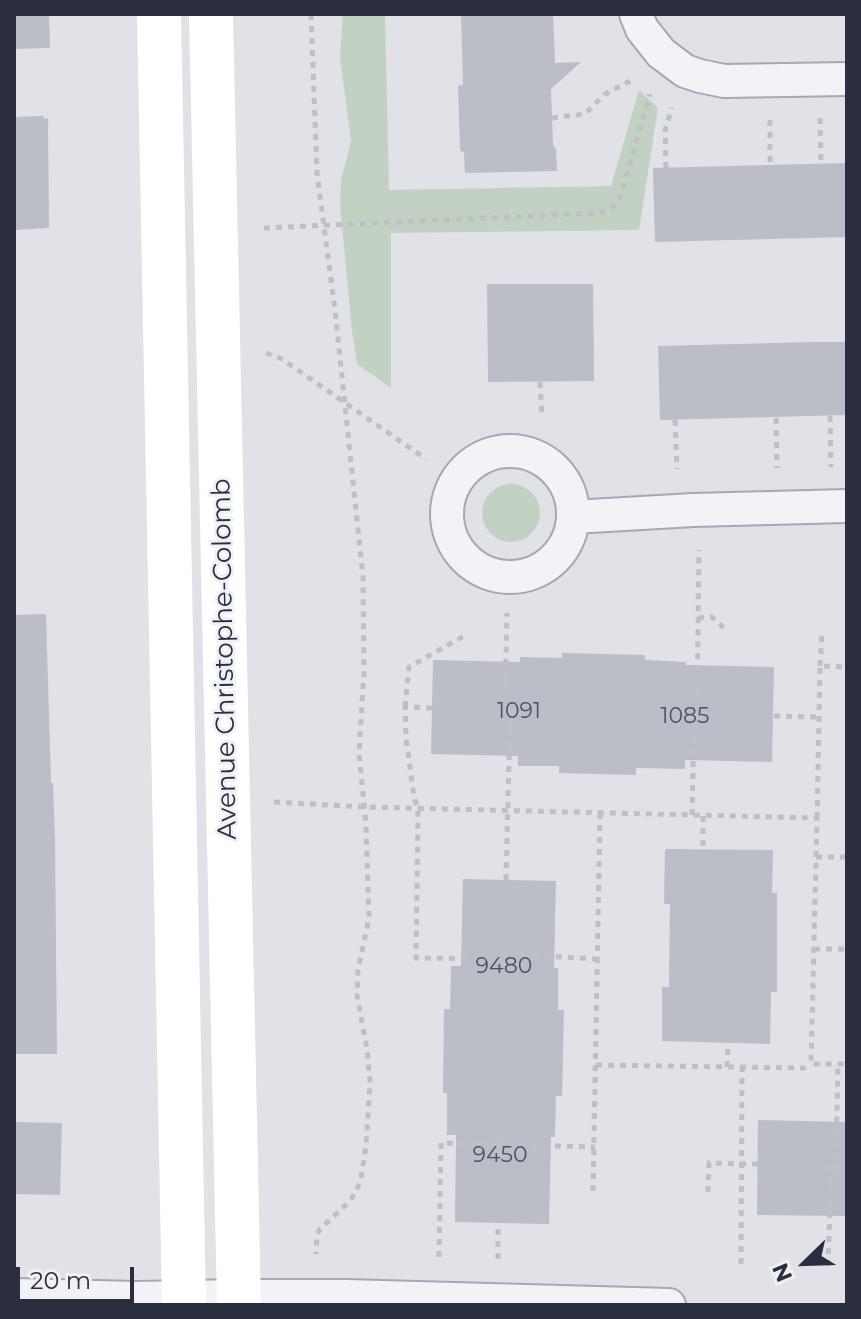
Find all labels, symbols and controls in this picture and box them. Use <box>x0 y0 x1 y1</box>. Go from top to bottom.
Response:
street label: Avenue Christophe-Colomb <box>206 478 244 840</box>
house number: 1091 <box>497 699 541 725</box>
house number: 1085 <box>661 704 709 730</box>
house number: 9480 <box>476 954 532 980</box>
house number: 9450 <box>473 1143 527 1169</box>
north arrow <box>765 1223 845 1303</box>
scale bar <box>20 1251 138 1301</box>
text: N <box>767 1259 798 1286</box>
text: 20 m <box>30 1266 91 1295</box>

